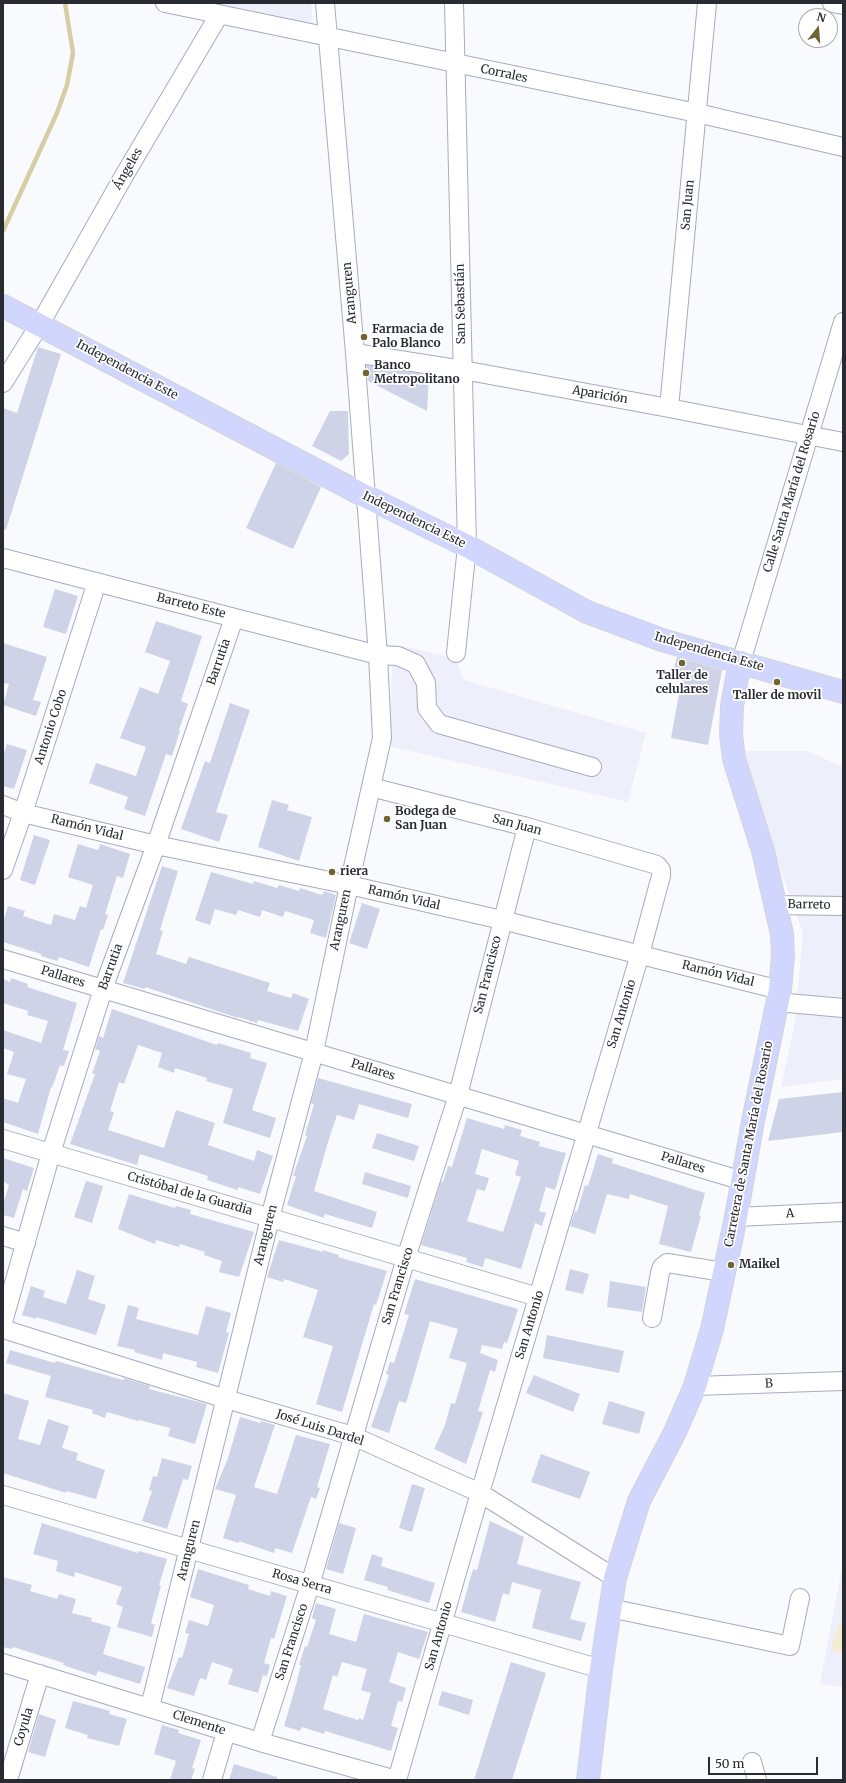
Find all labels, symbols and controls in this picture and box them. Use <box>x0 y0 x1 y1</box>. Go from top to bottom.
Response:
north arrow <box>798 8 838 48</box>
text: N <box>815 10 827 25</box>
street label: Corrales <box>479 62 529 86</box>
street label: Ángeles <box>110 146 146 192</box>
street label: San Juan <box>679 179 697 231</box>
street label: Aranguren <box>340 261 360 325</box>
street label: San Sebastián <box>453 263 469 345</box>
place label: Farmacia de Palo Blanco <box>372 323 444 351</box>
marker: Farmacia de Palo Blanco <box>359 332 369 342</box>
street label: Independencia Este <box>74 337 180 403</box>
place label: Banco Metropolitano <box>374 359 460 387</box>
marker: Banco Metropolitano <box>361 368 371 378</box>
street label: Aparición <box>571 383 629 407</box>
street label: Calle Santa María del Rosario <box>761 410 823 574</box>
street label: Independencia Este <box>360 489 468 551</box>
street label: Barreto Este <box>155 591 227 621</box>
street label: Independencia Este <box>653 630 765 674</box>
street label: Barrutia <box>204 637 234 687</box>
marker: Taller de celulares <box>677 658 687 668</box>
place label: Taller de celulares <box>656 669 708 697</box>
marker: Taller de movil <box>772 677 782 687</box>
street label: Antonio Cobo <box>32 687 70 767</box>
place label: Taller de movil <box>733 689 821 703</box>
place label: Bodega de San Juan <box>395 805 456 833</box>
street label: Ramón Vidal <box>49 812 125 844</box>
street label: San Juan <box>491 812 543 838</box>
marker: Bodega de San Juan <box>382 814 392 824</box>
place label: riera <box>340 865 368 879</box>
marker: riera <box>327 867 337 877</box>
street label: Ramón Vidal <box>366 883 442 913</box>
street label: Aranguren <box>328 888 354 952</box>
street label: Barreto <box>787 897 831 913</box>
street label: San Francisco <box>471 934 505 1016</box>
street label: Barrutia <box>96 942 126 992</box>
street label: Ramón Vidal <box>680 958 756 990</box>
street label: Pallares <box>39 963 87 991</box>
street label: San Antonio <box>605 978 639 1050</box>
street label: Carretera de Santa María del Rosario <box>722 1040 776 1248</box>
street label: Pallares <box>349 1056 397 1084</box>
street label: Pallares <box>659 1149 707 1177</box>
street label: Cristóbal de la Guardia <box>126 1169 254 1219</box>
street label: Aranguren <box>252 1203 280 1267</box>
street label: A <box>785 1207 795 1221</box>
street label: San Francisco <box>379 1246 417 1326</box>
place label: Maikel <box>739 1258 780 1272</box>
marker: Maikel <box>726 1260 736 1270</box>
street label: San Antonio <box>513 1289 547 1361</box>
street label: B <box>765 1377 773 1391</box>
street label: José Luis Dardel <box>274 1407 366 1449</box>
street label: Aranguren <box>175 1518 203 1582</box>
street label: Rosa Serra <box>271 1567 333 1597</box>
street label: San Antonio <box>422 1600 456 1672</box>
street label: San Francisco <box>273 1602 311 1682</box>
street label: Coyula <box>11 1706 37 1748</box>
street label: Clemente <box>171 1708 227 1738</box>
scale bar <box>710 1749 820 1775</box>
text: 50 m <box>715 1756 744 1771</box>

